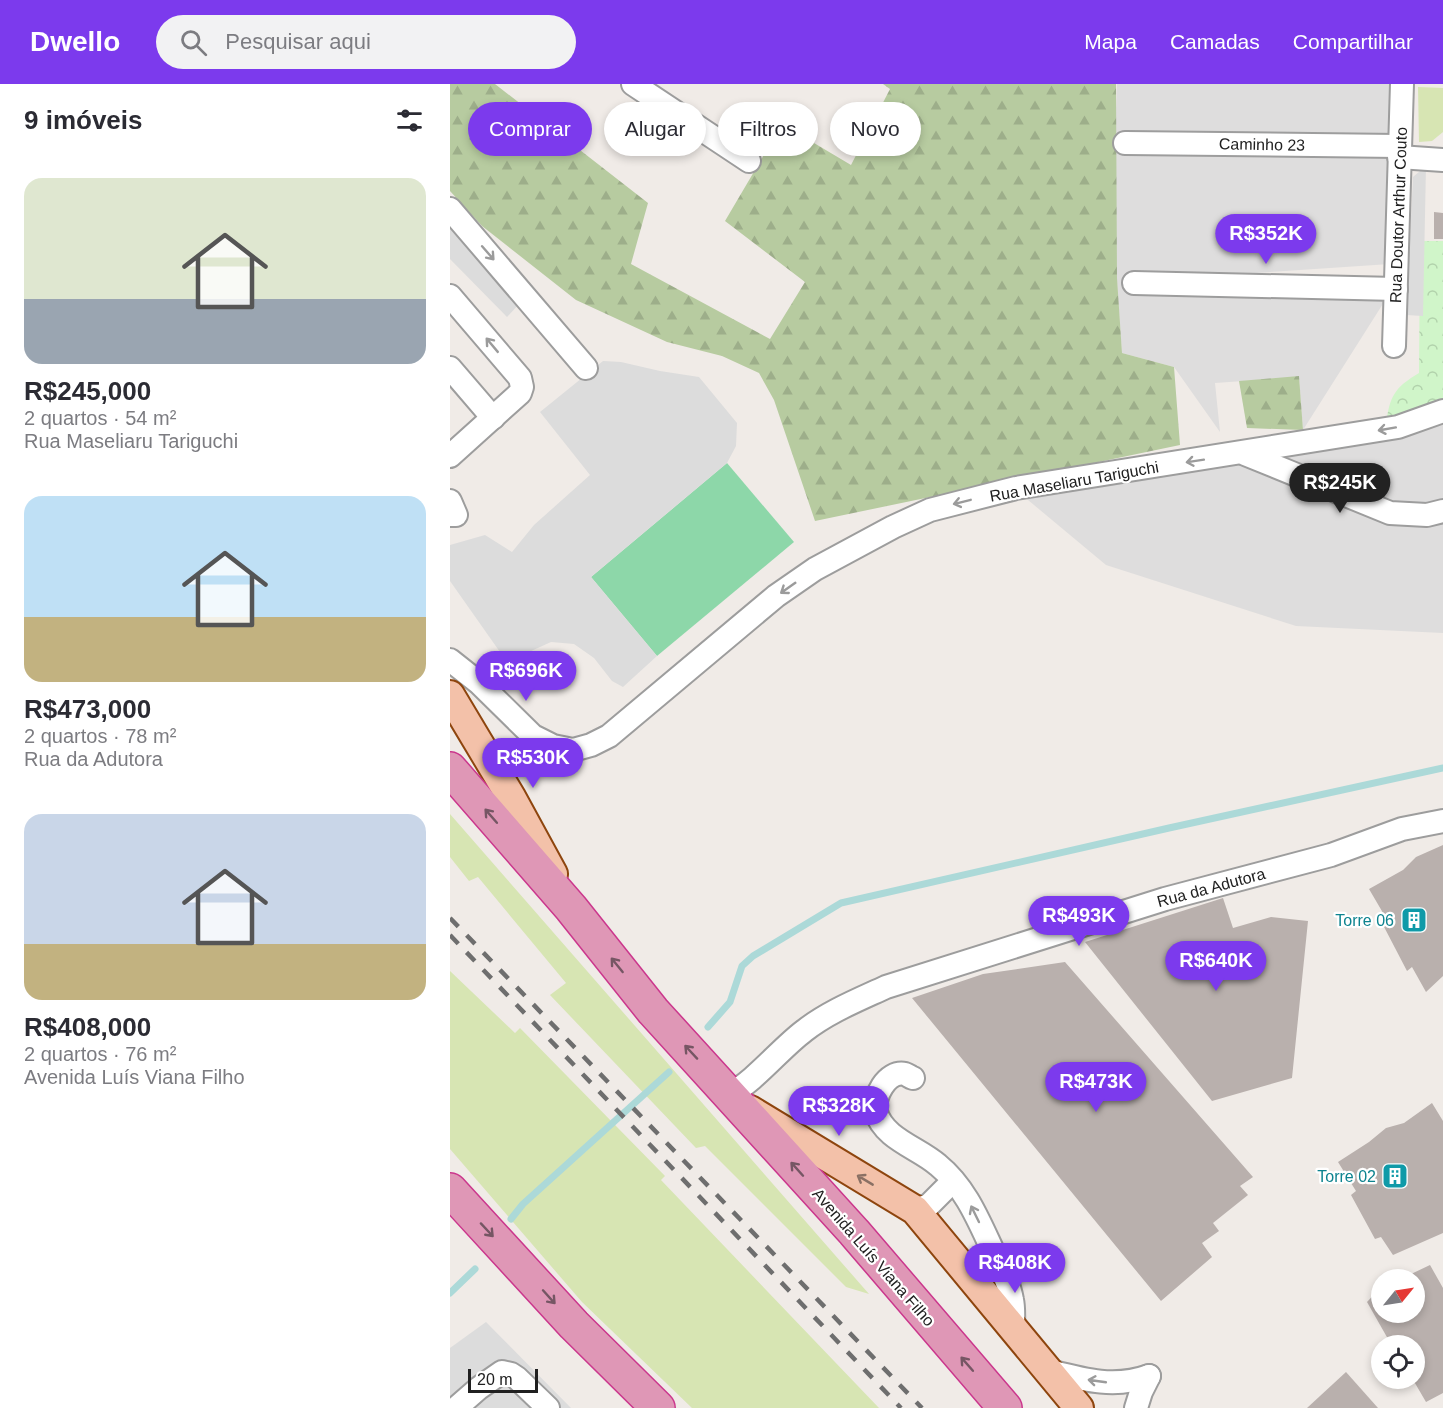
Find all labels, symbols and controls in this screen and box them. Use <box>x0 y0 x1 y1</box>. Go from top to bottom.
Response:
search box <box>156 15 576 69</box>
text: Dwello <box>30 26 120 57</box>
icon: search <box>177 26 210 59</box>
text: Pesquisar aqui <box>225 29 371 54</box>
text: Mapa <box>1084 30 1137 53</box>
text: Camadas <box>1170 30 1260 53</box>
text: Compartilhar <box>1293 30 1413 53</box>
chip: Comprar <box>468 102 592 156</box>
chip: Alugar <box>604 102 706 156</box>
chip: Filtros <box>718 102 818 156</box>
chip: Novo <box>830 102 921 156</box>
icon: filters <box>393 104 426 137</box>
text: 9 imóveis <box>24 105 143 135</box>
street label: Rua Doutor Arthur Couto <box>1387 127 1410 303</box>
street label: Caminho 23 <box>1219 135 1305 154</box>
pin: R$352K <box>1217 214 1315 265</box>
icon: home <box>171 217 279 325</box>
text: R$352K <box>1229 222 1303 244</box>
one-way arrow <box>482 245 495 261</box>
one-way arrow <box>485 338 499 353</box>
text: R$245,000 <box>24 376 151 406</box>
text: 2 quartos · 54 m² <box>24 407 176 429</box>
one-way arrow <box>1378 424 1398 435</box>
text: Rua Maseliaru Tariguchi <box>24 430 238 452</box>
one-way arrow <box>1186 455 1205 466</box>
street label: Rua Maseliaru Tariguchi <box>988 458 1160 505</box>
pin: R$245K <box>1291 463 1389 514</box>
text: R$245K <box>1303 471 1377 493</box>
one-way arrow <box>953 497 972 508</box>
icon: home <box>171 535 279 643</box>
one-way arrow <box>781 582 797 594</box>
pin: R$696K <box>477 651 575 702</box>
text: R$696K <box>489 659 563 681</box>
text: R$473,000 <box>24 694 151 724</box>
text: 2 quartos · 78 m² <box>24 725 176 747</box>
pin: R$530K <box>484 738 582 789</box>
text: R$530K <box>496 746 570 768</box>
text: Rua da Adutora <box>24 748 163 770</box>
one-way arrow <box>484 809 498 824</box>
icon: home <box>171 853 279 961</box>
street label: Rua da Adutora <box>1155 865 1267 910</box>
pin: R$493K <box>1030 896 1128 947</box>
text: R$493K <box>1042 904 1116 926</box>
building icon: Torre 06 <box>1399 905 1429 935</box>
place label: Torre 06 <box>1335 912 1394 929</box>
pin: R$640K <box>1167 941 1265 992</box>
text: R$640K <box>1179 949 1253 971</box>
one-way arrow <box>610 957 623 973</box>
text: R$408,000 <box>24 1012 151 1042</box>
text: 2 quartos · 76 m² <box>24 1043 176 1065</box>
one-way arrow <box>685 1045 699 1060</box>
pin: R$473K <box>1047 1062 1145 1113</box>
text: Avenida Luís Viana Filho <box>24 1066 245 1088</box>
text: R$473K <box>1059 1070 1133 1092</box>
pin: R$328K <box>790 1086 888 1137</box>
text: R$328K <box>802 1094 876 1116</box>
building icon: Torre 02 <box>1380 1161 1410 1191</box>
one-way arrow <box>790 1162 804 1177</box>
place label: Torre 02 <box>1317 1168 1376 1185</box>
one-way arrow <box>857 1173 874 1185</box>
street label: Avenida Luís Viana Filho <box>809 1185 938 1330</box>
one-way arrow <box>969 1206 981 1224</box>
one-way arrow <box>480 1222 494 1237</box>
pin: R$408K <box>966 1243 1064 1294</box>
text: R$408K <box>978 1251 1052 1273</box>
north arrow <box>1371 1269 1425 1323</box>
map controls <box>1371 1269 1425 1389</box>
one-way arrow <box>542 1289 556 1304</box>
button: locate <box>1371 1335 1425 1389</box>
one-way arrow <box>960 1357 974 1372</box>
scale bar <box>468 1366 538 1394</box>
text: 20 m <box>477 1371 513 1388</box>
one-way arrow <box>1088 1376 1108 1387</box>

